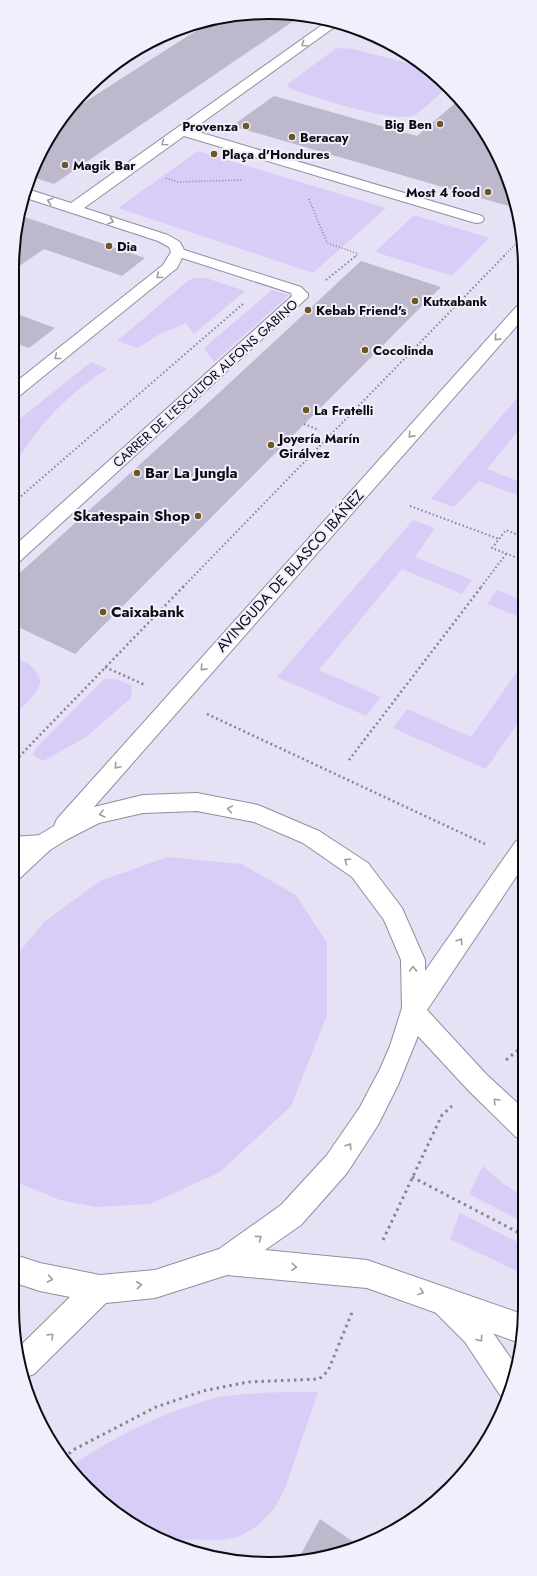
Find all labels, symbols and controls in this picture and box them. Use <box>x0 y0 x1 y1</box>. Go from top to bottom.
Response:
one-way arrow <box>301 39 308 47</box>
place label: Big Ben <box>384 115 432 134</box>
place label: Provenza <box>182 117 238 136</box>
marker: Big Ben <box>435 119 445 129</box>
marker: Provenza <box>241 121 251 131</box>
place label: Beracay <box>300 128 349 147</box>
marker: Beracay <box>287 132 297 142</box>
one-way arrow <box>161 138 168 146</box>
place label: Plaça d'Hondures <box>222 145 329 164</box>
marker: Plaça d'Hondures <box>209 149 219 159</box>
place label: Magik Bar <box>73 156 136 175</box>
marker: Magik Bar <box>60 160 70 170</box>
place label: Most 4 food <box>406 183 480 202</box>
marker: Most 4 food <box>483 187 493 197</box>
one-way arrow <box>46 197 53 205</box>
one-way arrow <box>107 216 114 225</box>
place label: Dia <box>117 237 137 256</box>
marker: Dia <box>104 241 114 251</box>
one-way arrow <box>156 272 163 279</box>
place label: Kutxabank <box>423 292 488 311</box>
street label: CARRER DE L'ESCULTOR ALFONS GABINO <box>109 295 302 472</box>
marker: Kutxabank <box>410 296 420 306</box>
place label: Kebab Friend's <box>316 301 407 320</box>
marker: Kebab Friend's <box>303 305 313 315</box>
one-way arrow <box>494 333 502 341</box>
place label: Cocolinda <box>373 341 433 360</box>
marker: Cocolinda <box>360 345 370 355</box>
one-way arrow <box>55 353 62 360</box>
place label: La Fratelli <box>314 401 373 420</box>
marker: La Fratelli <box>301 405 311 415</box>
place label: Joyería Marín Girálvez <box>276 429 360 463</box>
one-way arrow <box>408 431 415 438</box>
marker: Joyería Marín Girálvez <box>266 440 276 450</box>
place label: Bar La Jungla <box>145 462 238 484</box>
marker: Bar La Jungla <box>132 468 142 478</box>
street label: AVINGUDA DE BLASCO IBÁÑEZ <box>211 485 369 657</box>
place label: Skatespain Shop <box>73 505 190 527</box>
marker: Skatespain Shop <box>193 511 203 521</box>
place label: Caixabank <box>111 601 185 623</box>
marker: Caixabank <box>98 607 108 617</box>
one-way arrow <box>201 664 208 671</box>
one-way arrow <box>114 761 122 769</box>
one-way arrow <box>227 805 233 813</box>
one-way arrow <box>99 809 106 818</box>
one-way arrow <box>345 859 352 866</box>
one-way arrow <box>455 939 462 946</box>
one-way arrow <box>409 966 417 972</box>
one-way arrow <box>493 1098 501 1106</box>
one-way arrow <box>344 1143 352 1150</box>
one-way arrow <box>255 1235 262 1243</box>
one-way arrow <box>291 1262 297 1271</box>
one-way arrow <box>46 1274 53 1282</box>
one-way arrow <box>136 1281 142 1290</box>
one-way arrow <box>417 1288 424 1296</box>
one-way arrow <box>46 1333 54 1341</box>
one-way arrow <box>475 1335 482 1342</box>

